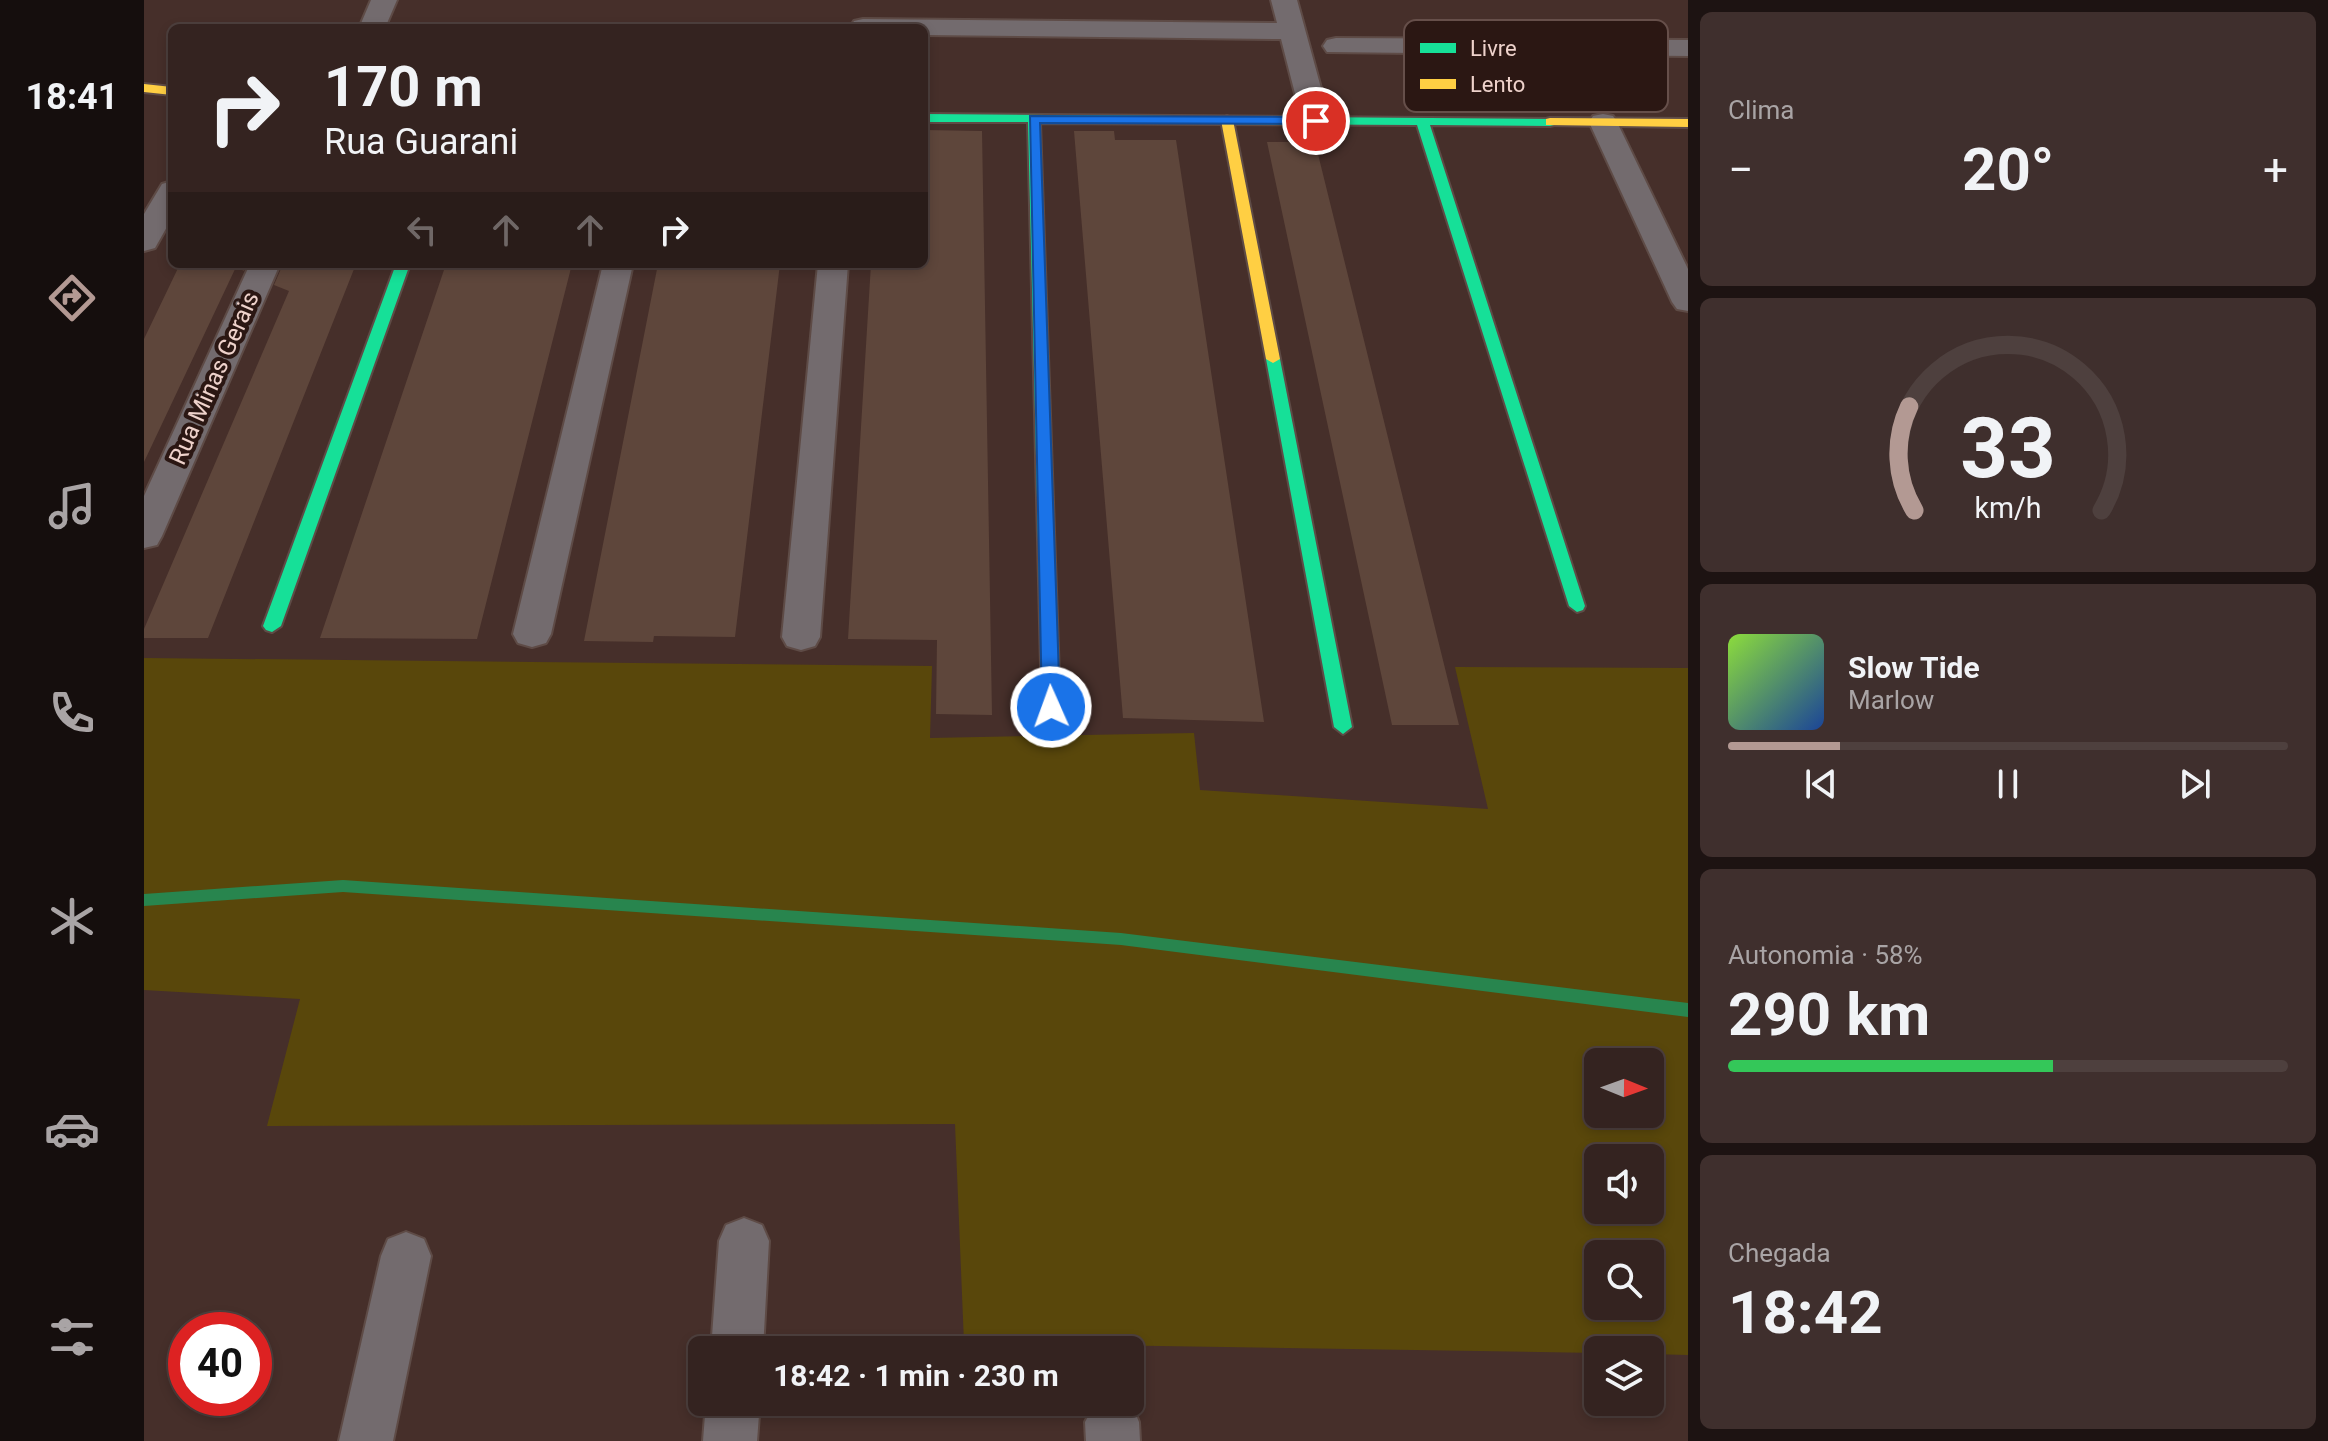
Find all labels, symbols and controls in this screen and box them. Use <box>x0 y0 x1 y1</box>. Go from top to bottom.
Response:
legend <box>1404 20 1668 112</box>
text: Livre <box>1470 36 1517 61</box>
text: 170 m <box>324 54 483 120</box>
icon: right <box>192 56 296 160</box>
text: Lento <box>1470 72 1525 97</box>
text: 18:41 <box>26 76 118 118</box>
pin <box>1282 87 1350 155</box>
text: Clima <box>1728 95 1795 125</box>
icon: arrive <box>1294 99 1338 143</box>
text: Rua Guarani <box>324 121 518 163</box>
text: 20° <box>1962 134 2054 205</box>
text: − <box>1728 144 1753 196</box>
text: + <box>2263 144 2288 196</box>
icon: left <box>400 208 444 252</box>
icon: ahead <box>484 208 528 252</box>
icon: ahead <box>568 208 612 252</box>
icon: right <box>652 208 696 252</box>
icon: directions <box>44 270 100 326</box>
street label: Rua Minas Gerais <box>163 287 265 469</box>
text: 33 <box>1960 399 2056 496</box>
icon: music <box>44 478 100 534</box>
text: km/h <box>1974 491 2042 525</box>
text: Slow Tide <box>1848 650 1980 685</box>
position arrow <box>1009 665 1093 749</box>
icon: phone <box>44 685 100 741</box>
text: Marlow <box>1848 685 1934 715</box>
icon: previous <box>1799 762 1843 806</box>
icon: pause <box>1986 762 2030 806</box>
icon: next <box>2173 762 2217 806</box>
icon: climate <box>44 893 100 949</box>
text: Autonomia · 58% <box>1728 940 1923 970</box>
text: 290 km <box>1728 979 1930 1050</box>
north arrow <box>1584 1048 1664 1128</box>
map controls <box>1584 1048 1664 1416</box>
icon: car <box>44 1101 100 1157</box>
button: sound <box>1584 1144 1664 1224</box>
text: Chegada <box>1728 1238 1831 1268</box>
button: search <box>1584 1240 1664 1320</box>
text: 18:42 <box>1728 1277 1883 1348</box>
icon: filters <box>44 1309 100 1365</box>
speed limit sign: 40 <box>168 1312 272 1416</box>
button: layers <box>1584 1336 1664 1416</box>
text: 18:42 · 1 min · 230 m <box>773 1358 1059 1393</box>

